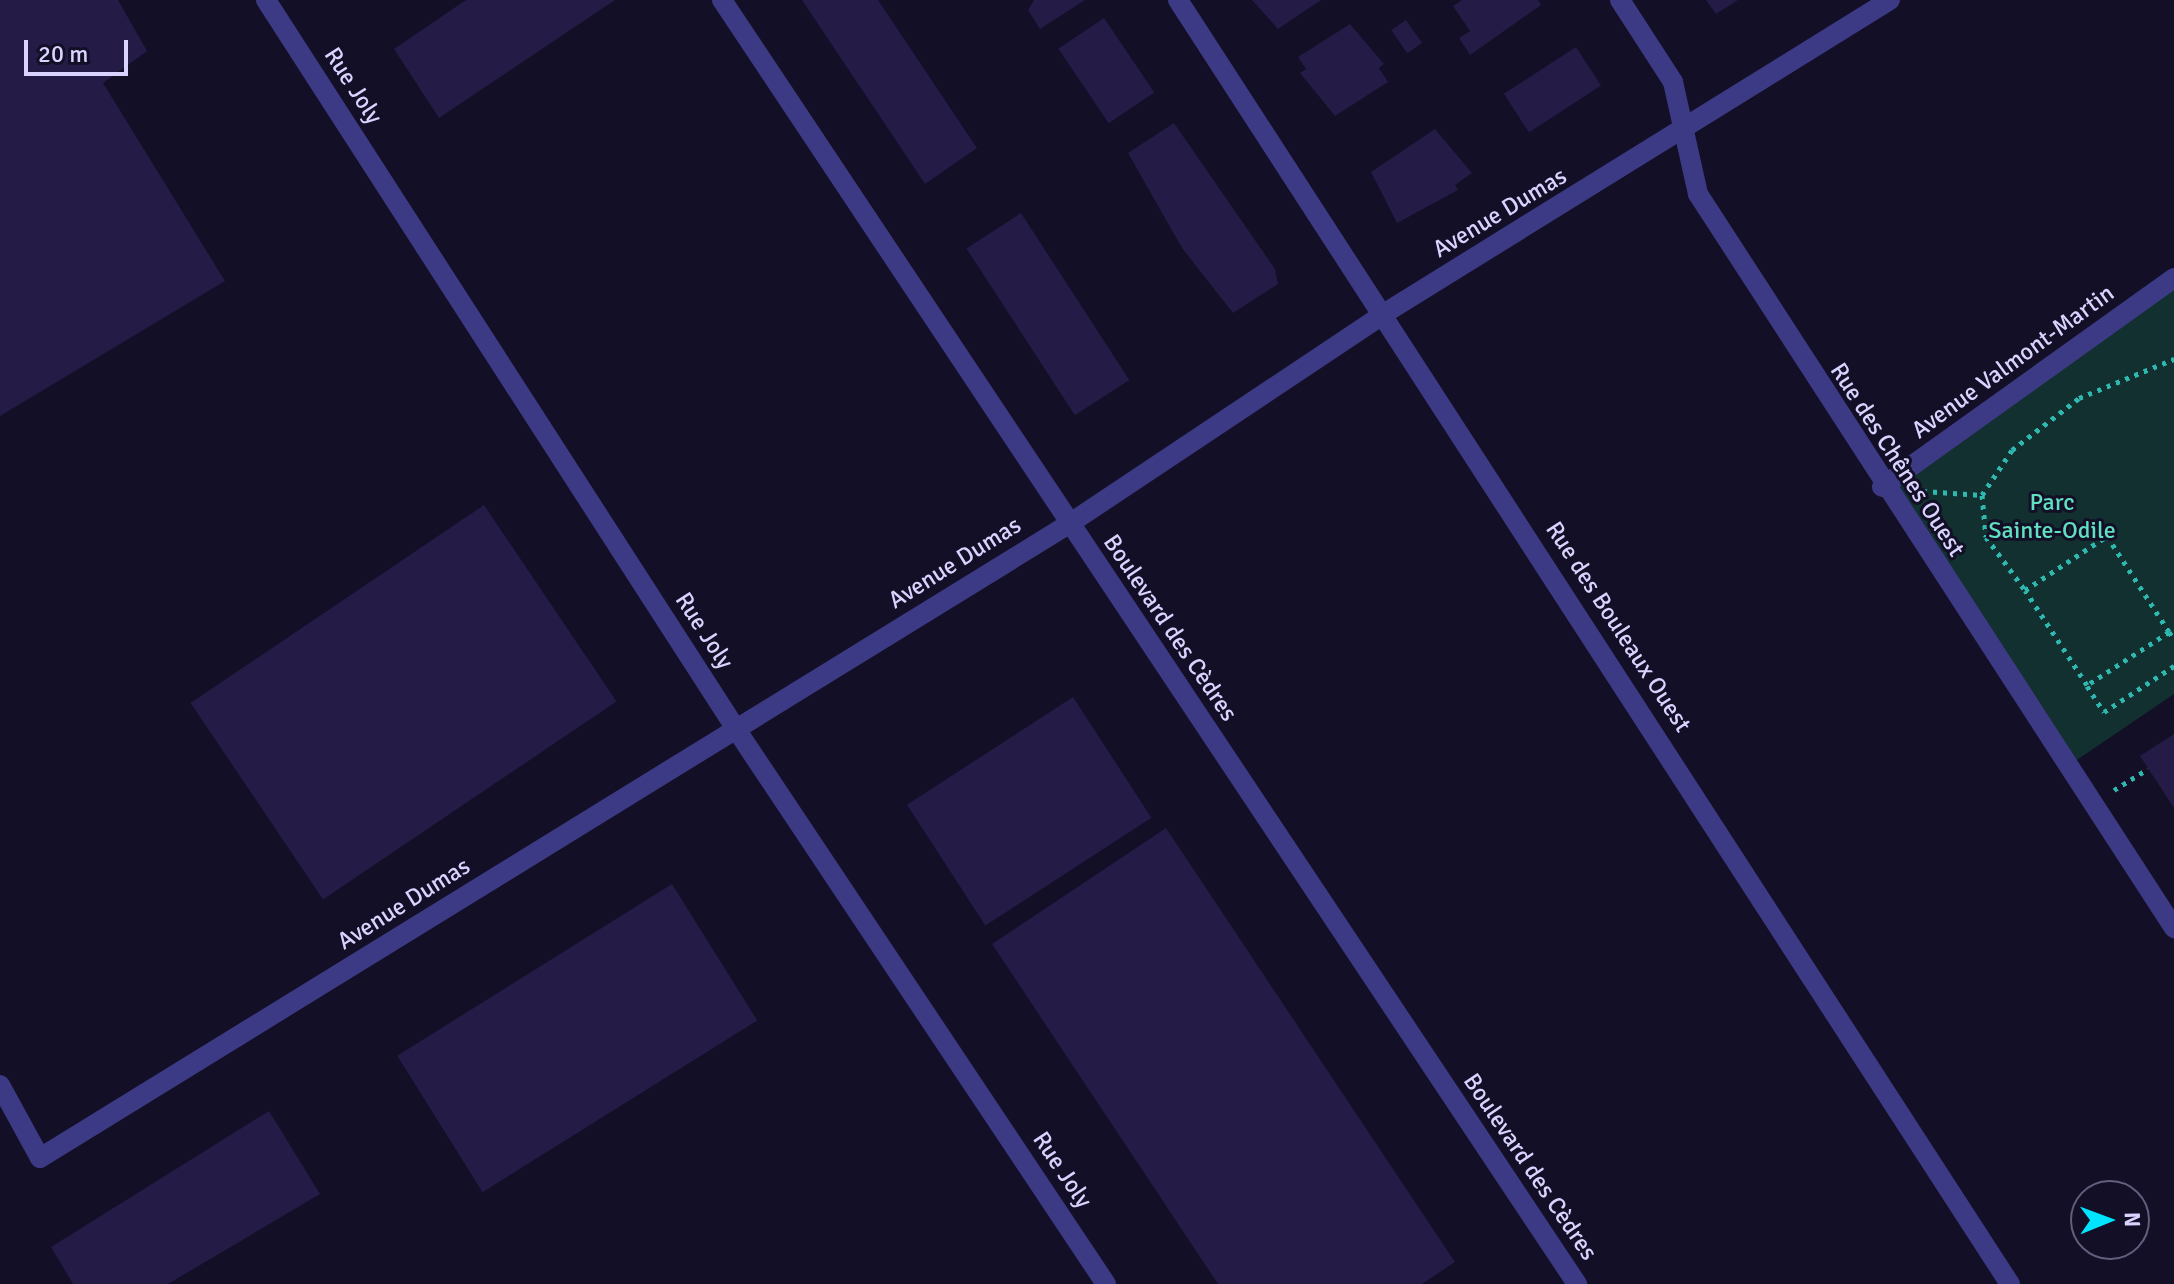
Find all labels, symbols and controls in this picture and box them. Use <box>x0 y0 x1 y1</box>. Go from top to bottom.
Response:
scale bar <box>28 24 132 74</box>
text: 20 m <box>38 39 88 69</box>
street label: Rue Joly <box>318 42 388 130</box>
street label: Avenue Dumas <box>1428 162 1572 264</box>
street label: Avenue Valmont-Martin <box>1906 279 2120 445</box>
street label: Rue des Chênes Ouest <box>1824 358 1970 562</box>
park label: Parc Sainte-Odile <box>1988 489 2116 545</box>
street label: Avenue Dumas <box>883 511 1027 615</box>
street label: Rue des Bouleaux Ouest <box>1539 516 1697 738</box>
street label: Boulevard des Cèdres <box>1097 529 1243 727</box>
street label: Rue Joly <box>669 587 739 675</box>
street label: Avenue Dumas <box>332 852 476 956</box>
street label: Boulevard des Cèdres <box>1457 1068 1603 1266</box>
street label: Rue Joly <box>1026 1127 1098 1213</box>
north arrow <box>2070 1180 2150 1260</box>
text: N <box>2119 1212 2146 1227</box>

